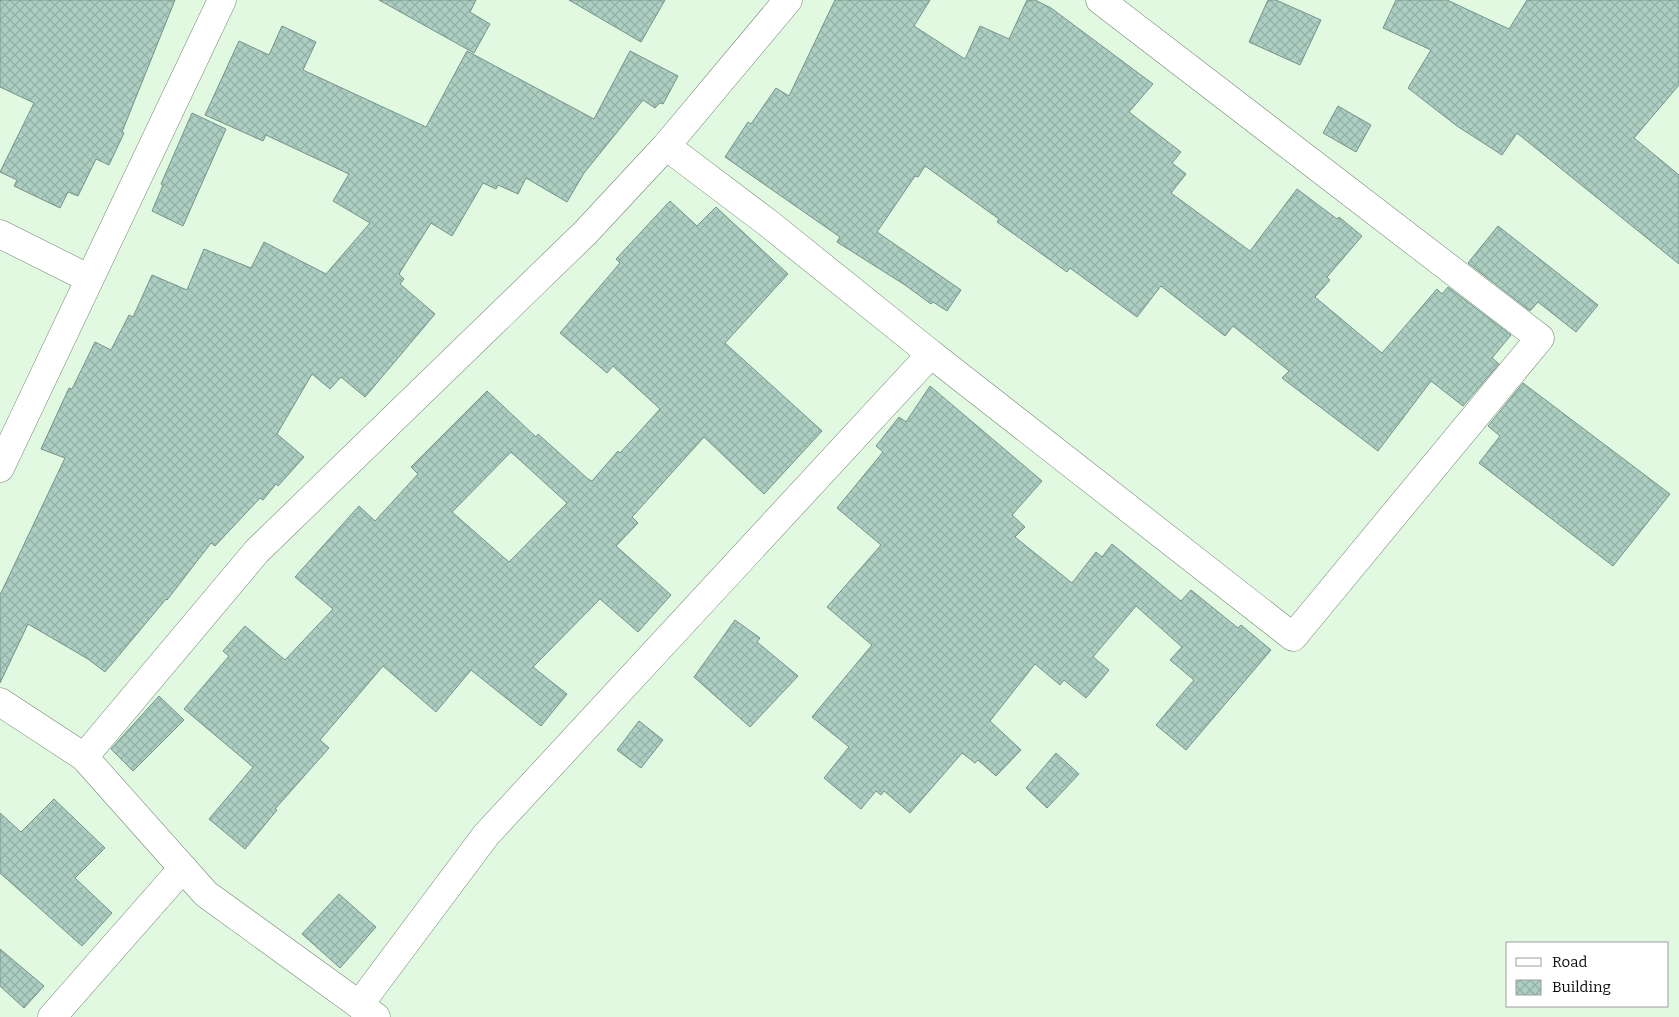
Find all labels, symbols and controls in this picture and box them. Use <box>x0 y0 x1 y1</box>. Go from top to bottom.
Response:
legend <box>1506 942 1669 1007</box>
text: Road <box>1552 953 1587 971</box>
text: Building <box>1552 978 1611 996</box>

